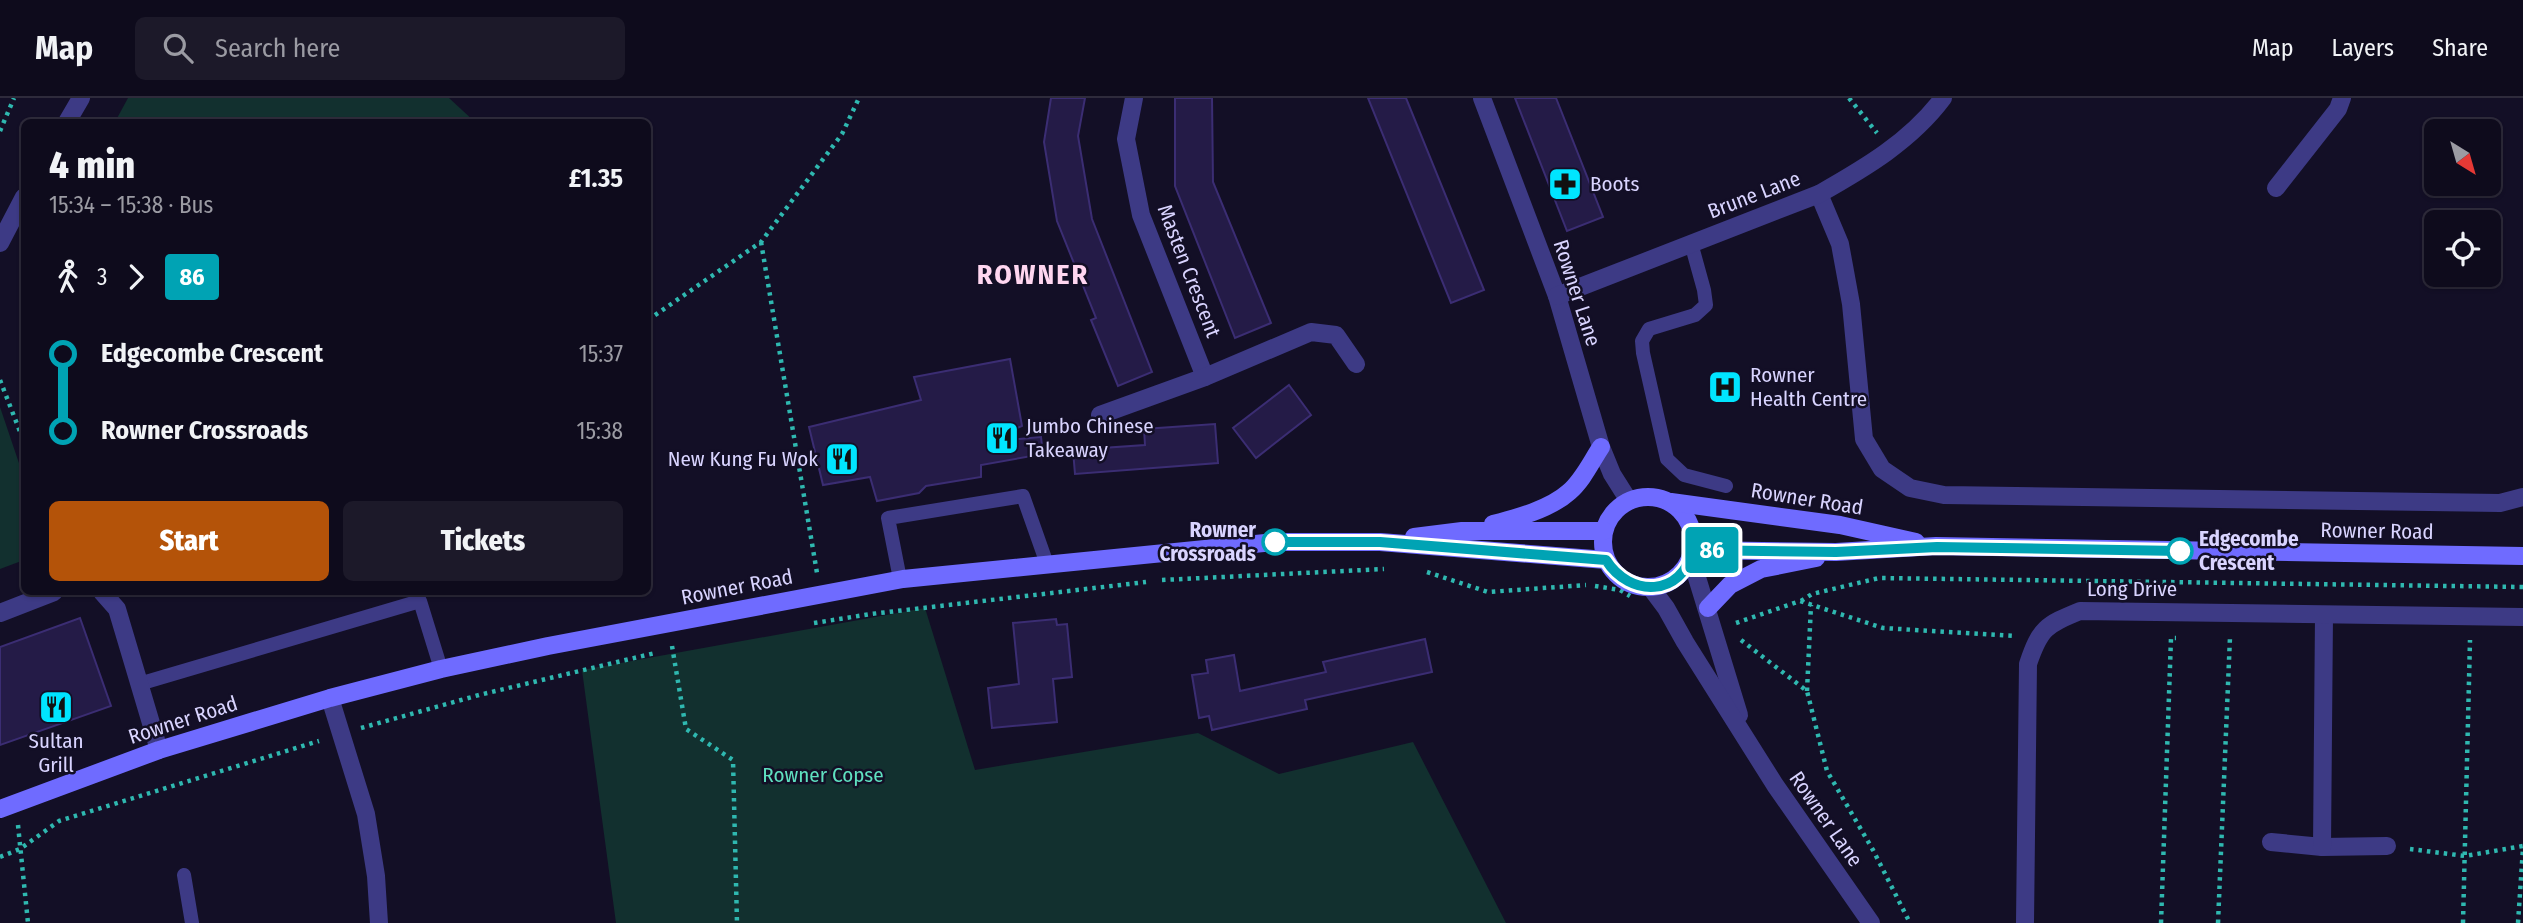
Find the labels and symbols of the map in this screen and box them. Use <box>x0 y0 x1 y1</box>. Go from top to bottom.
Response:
north arrow <box>2424 119 2501 196</box>
pharmacy icon: Boots <box>1546 165 1584 203</box>
street label: Brune Lane <box>1704 165 1804 225</box>
place label: Boots <box>1590 171 1639 197</box>
street label: Masten Crescent <box>1152 201 1226 341</box>
street label: Rowner Lane <box>1548 236 1606 350</box>
district label: ROWNER <box>977 258 1089 291</box>
place label: Rowner Health Centre <box>1750 362 1867 412</box>
hospital icon: Rowner Health Centre <box>1706 368 1744 406</box>
place label: Jumbo Chinese Takeaway <box>1026 413 1154 463</box>
restaurant icon: Jumbo Chinese Takeaway <box>983 419 1021 457</box>
restaurant icon: New Kung Fu Wok <box>823 440 861 478</box>
place label: New Kung Fu Wok <box>668 446 818 472</box>
street label: Rowner Road <box>1749 477 1865 521</box>
place label: Rowner Crossroads <box>1159 517 1256 567</box>
street label: Rowner Road <box>2320 517 2434 545</box>
place label: Edgecombe Crescent <box>2199 526 2299 576</box>
line badge: 86 <box>1680 527 1744 573</box>
marker: Rowner Crossroads <box>1262 529 1288 555</box>
marker: Edgecombe Crescent <box>2167 538 2193 564</box>
street label: Rowner Road <box>679 563 795 611</box>
street label: Long Drive <box>2087 576 2177 602</box>
restaurant icon: Sultan Grill <box>37 688 75 726</box>
street label: Rowner Road <box>125 690 241 750</box>
place label: Sultan Grill <box>28 728 84 778</box>
park label: Rowner Copse <box>762 762 884 788</box>
street label: Rowner Lane <box>1784 766 1868 872</box>

